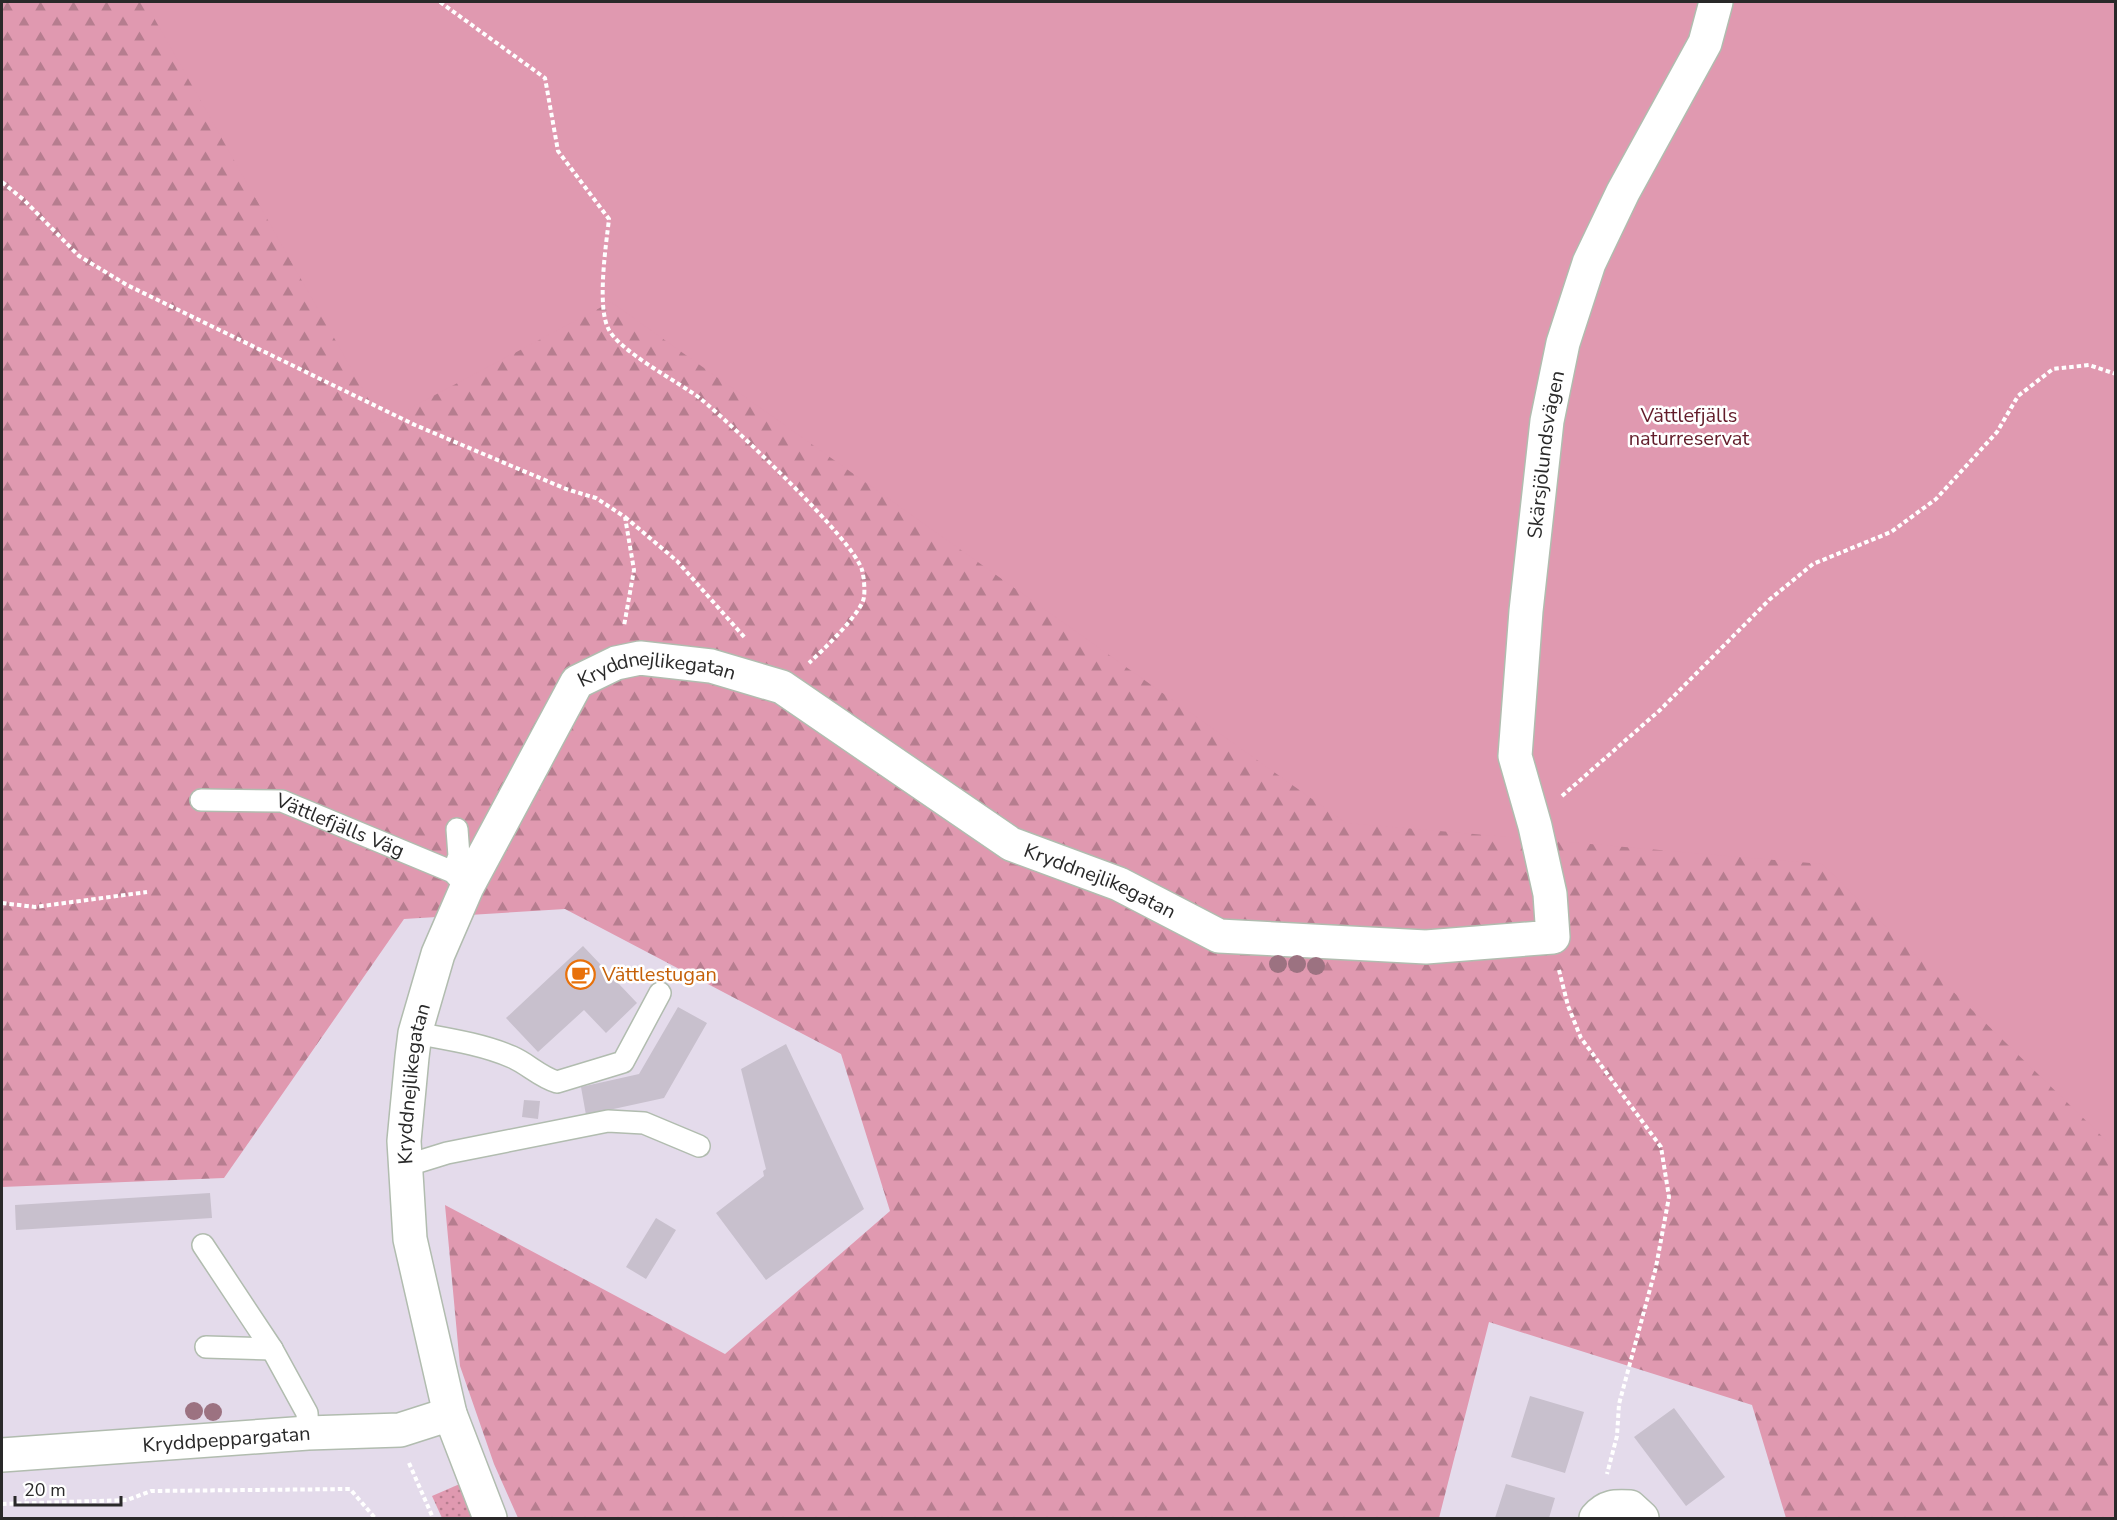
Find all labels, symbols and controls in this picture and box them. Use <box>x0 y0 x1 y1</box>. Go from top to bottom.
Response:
street label: Skärsjölundsvägen <box>1521 368 1571 540</box>
park label: Vättlefjälls naturreservat <box>1629 402 1750 452</box>
street label: Kryddnejlikegatan <box>573 644 739 693</box>
street label: Vättlefjälls Väg <box>271 786 409 864</box>
street label: Kryddnejlikegatan <box>1020 837 1181 925</box>
cafe icon: Vättlestugan <box>565 958 597 990</box>
place label: Vättlestugan <box>601 961 717 988</box>
street label: Kryddnejlikegatan <box>390 1000 437 1165</box>
street label: Kryddpeppargatan <box>141 1419 311 1458</box>
scale bar <box>15 1469 122 1507</box>
text: 20 m <box>24 1478 66 1502</box>

